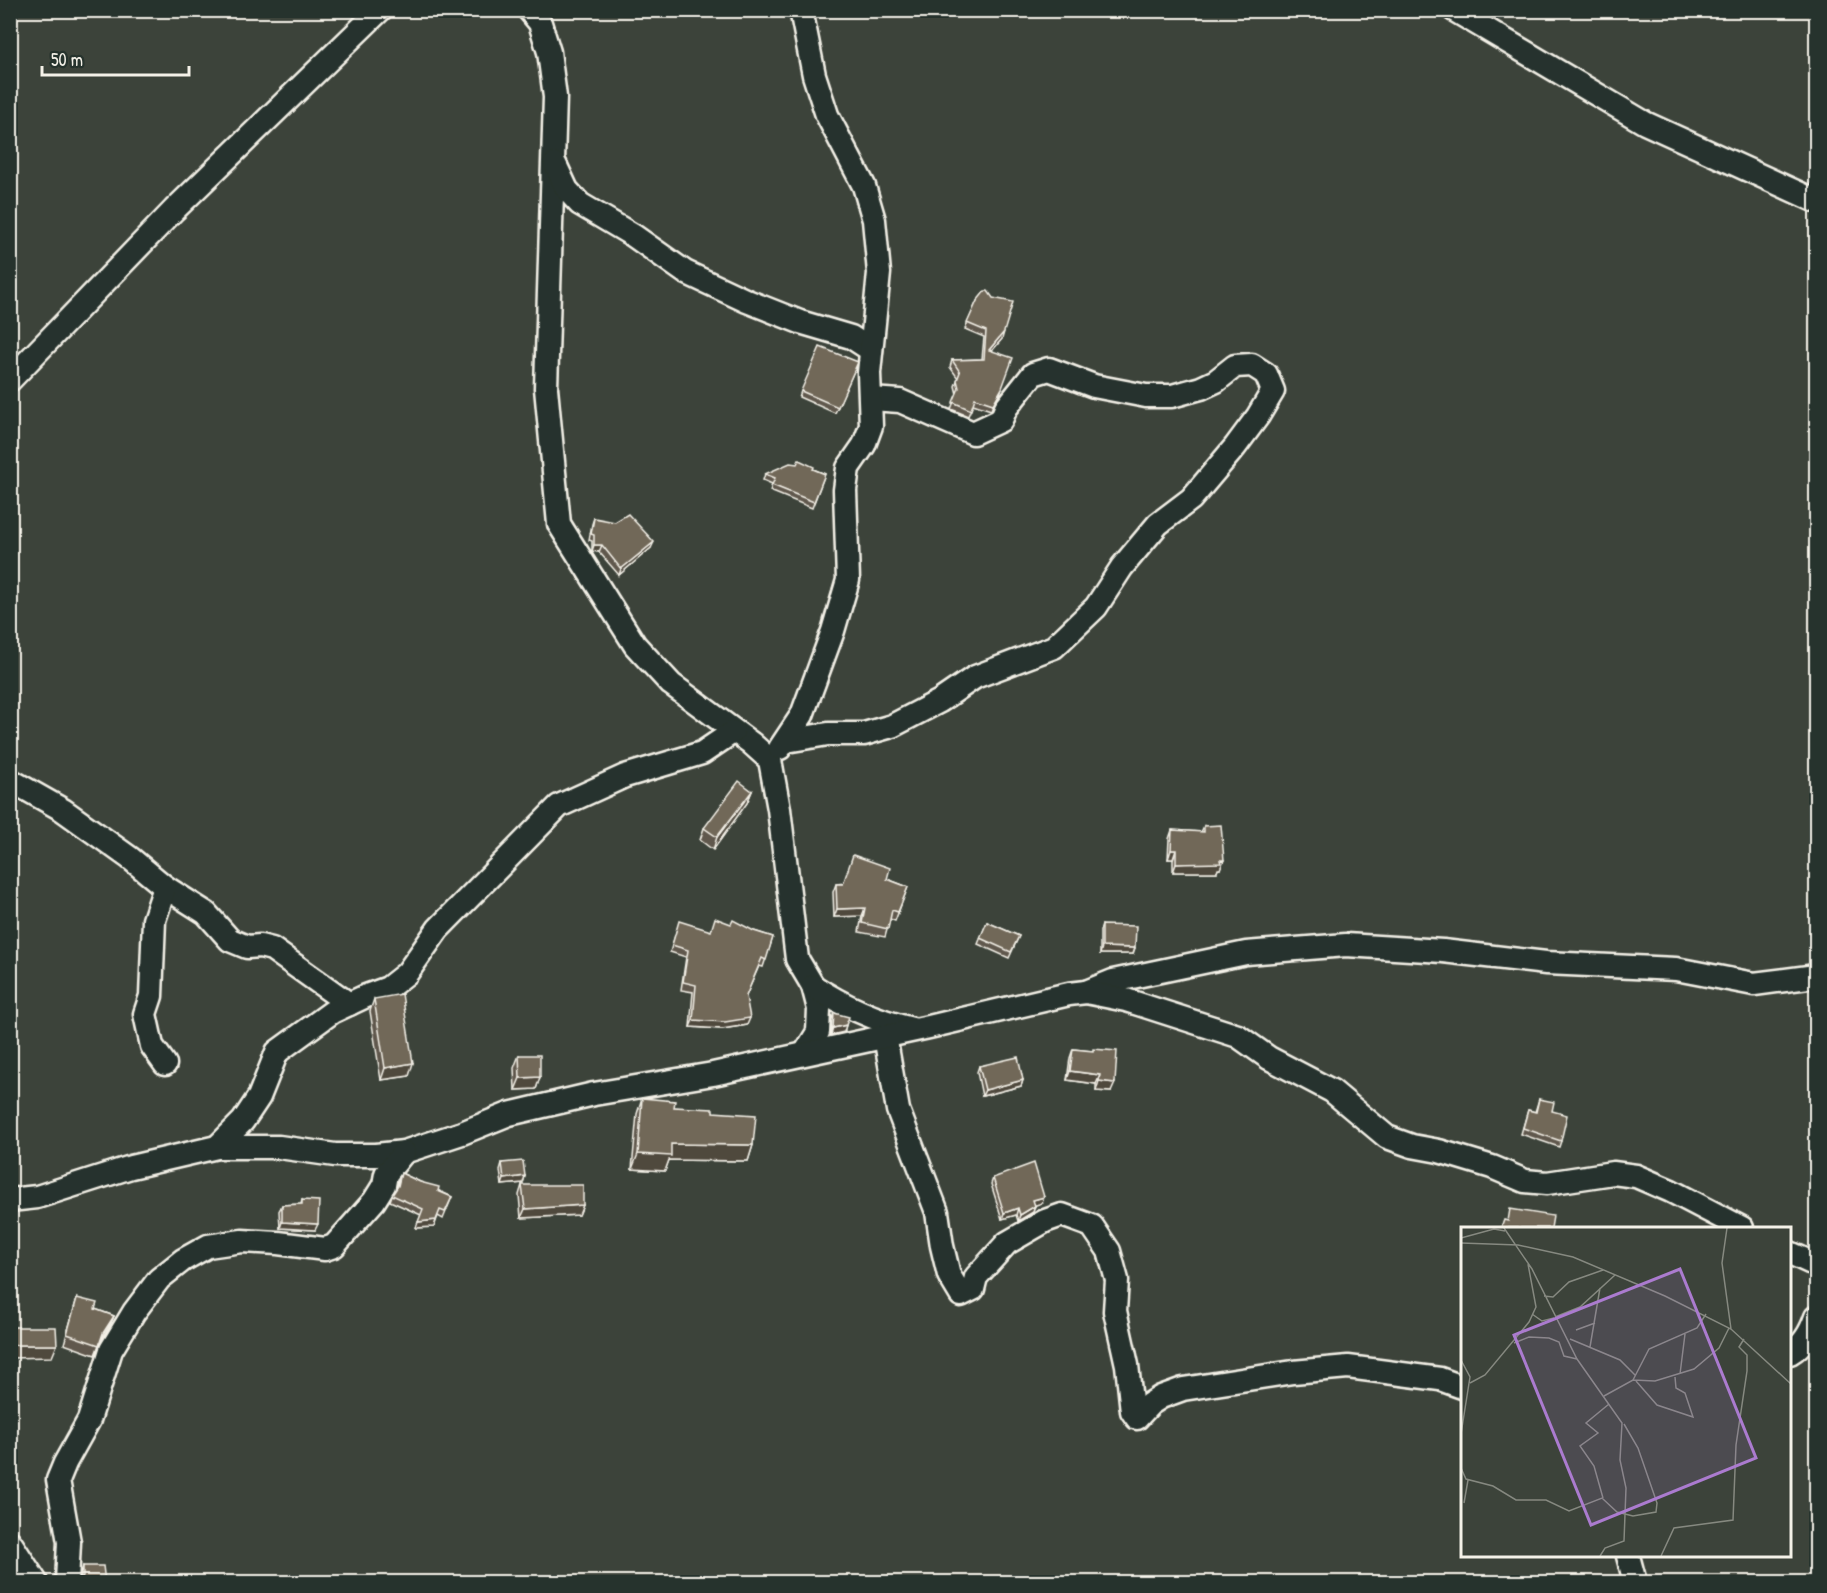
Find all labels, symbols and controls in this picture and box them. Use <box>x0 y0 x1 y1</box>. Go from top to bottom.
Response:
scale bar <box>42 39 189 77</box>
text: 50 m <box>51 47 83 72</box>
inset map <box>1461 1227 1791 1557</box>

